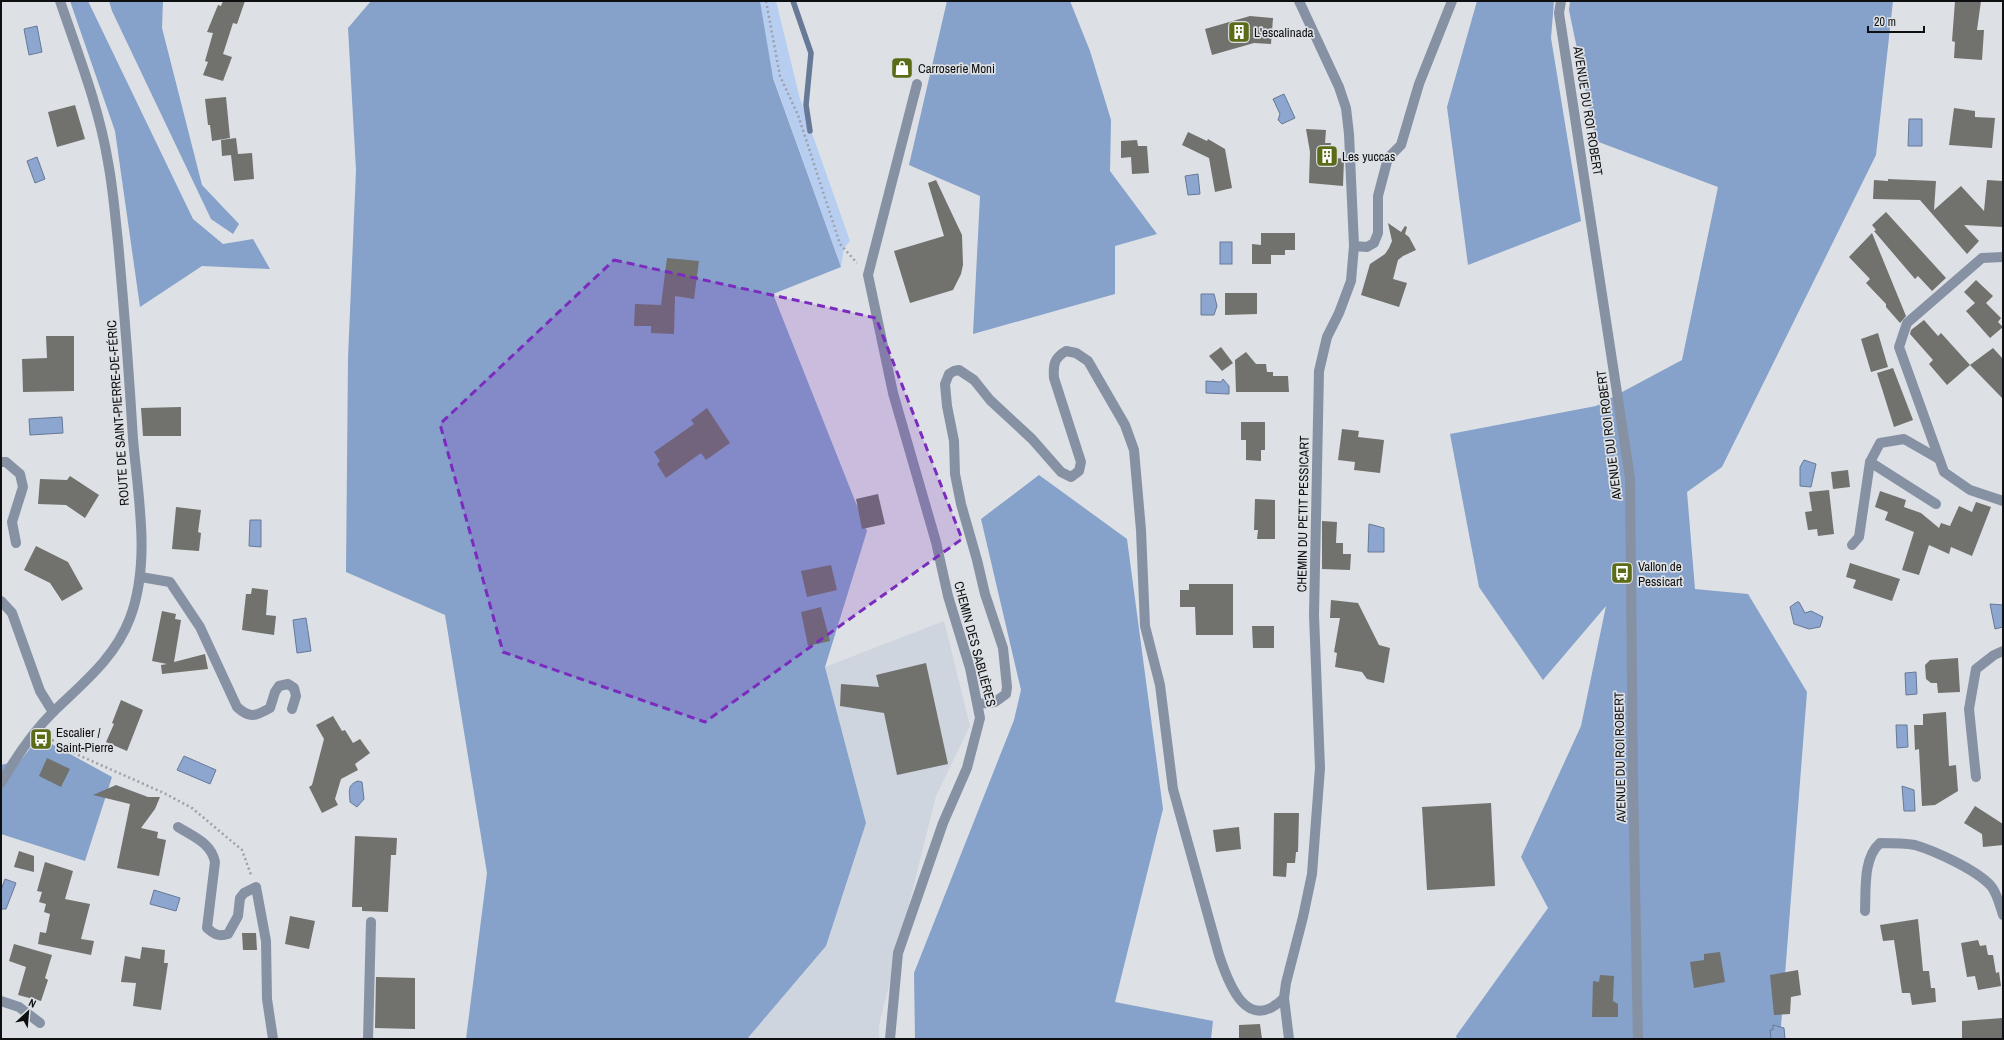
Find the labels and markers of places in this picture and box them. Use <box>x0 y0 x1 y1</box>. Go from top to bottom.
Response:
building icon: L'escalinada <box>1226 19 1252 45</box>
place label: L'escalinada <box>1254 24 1314 41</box>
shop icon: Carroserie Moni <box>889 55 915 81</box>
place label: Carroserie Moni <box>918 60 995 77</box>
building icon: Les yuccas <box>1314 143 1340 169</box>
place label: Les yuccas <box>1342 148 1395 165</box>
place label: Vallon de Pessicart <box>1638 558 1682 590</box>
bus stop icon: Vallon de Pessicart <box>1609 560 1635 586</box>
place label: Escalier / Saint-Pierre <box>56 724 114 756</box>
bus stop icon: Escalier / Saint-Pierre <box>28 726 54 752</box>

